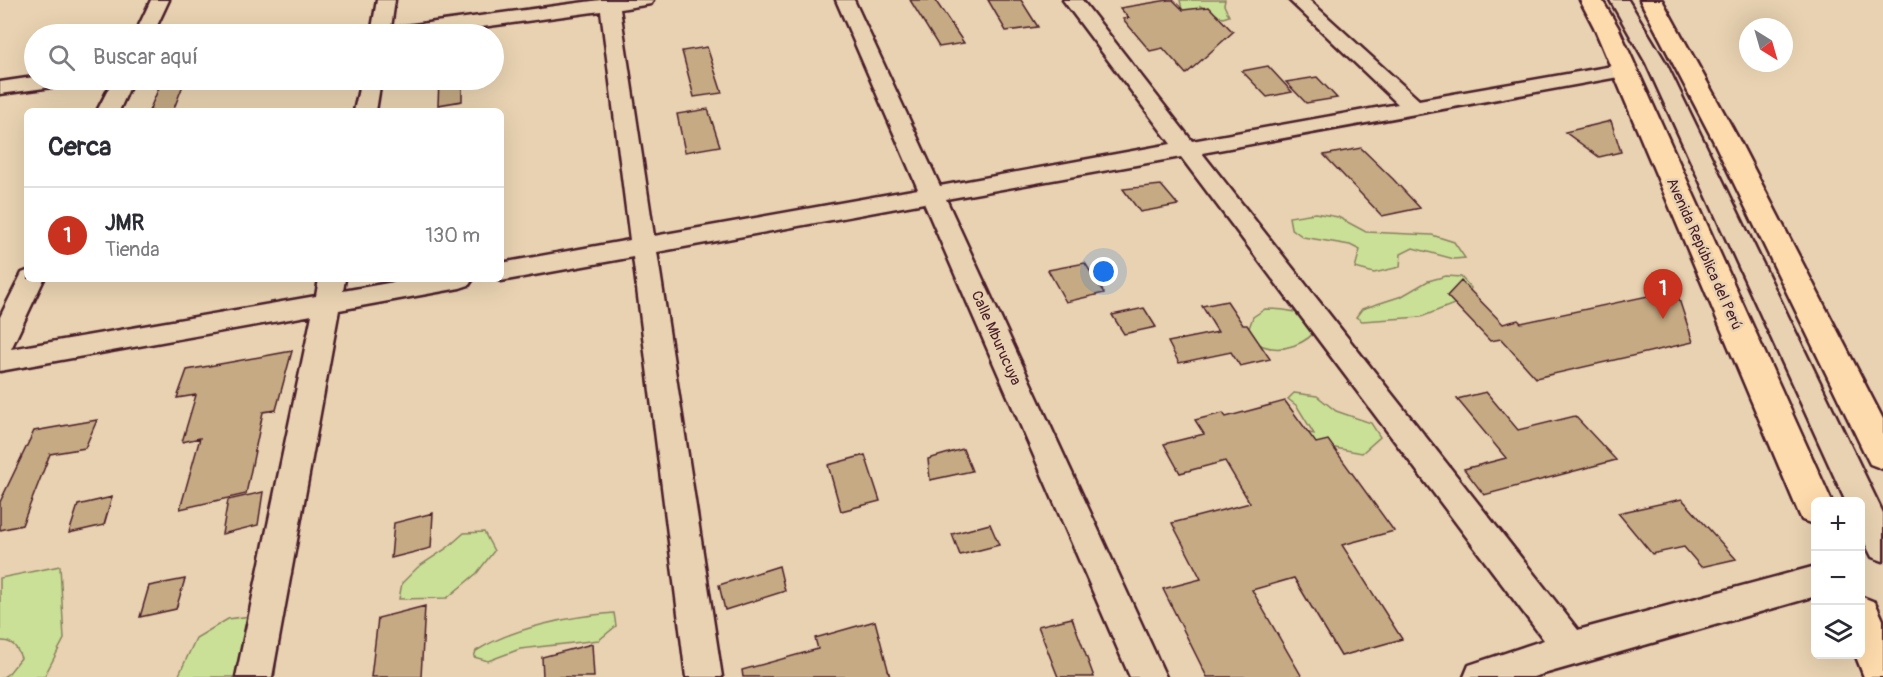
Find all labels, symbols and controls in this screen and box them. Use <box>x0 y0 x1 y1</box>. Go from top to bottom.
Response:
north arrow <box>1739 18 1793 72</box>
search box <box>24 24 504 90</box>
icon: search <box>45 41 78 74</box>
text: Buscar aquí <box>93 43 198 71</box>
text: Cerca <box>48 131 111 163</box>
street label: Avenida República del Perú <box>1662 175 1746 333</box>
text: JMR <box>105 209 144 237</box>
text: 1 <box>64 223 71 248</box>
text: 130 m <box>425 223 480 248</box>
text: Tienda <box>105 237 160 262</box>
your location <box>1089 257 1118 286</box>
pin: 1 <box>1644 270 1682 319</box>
street label: Calle Mburucuya <box>967 288 1025 388</box>
map controls <box>1811 497 1865 659</box>
button: + <box>1811 497 1865 551</box>
button: − <box>1811 551 1865 605</box>
button: layers <box>1811 605 1865 659</box>

